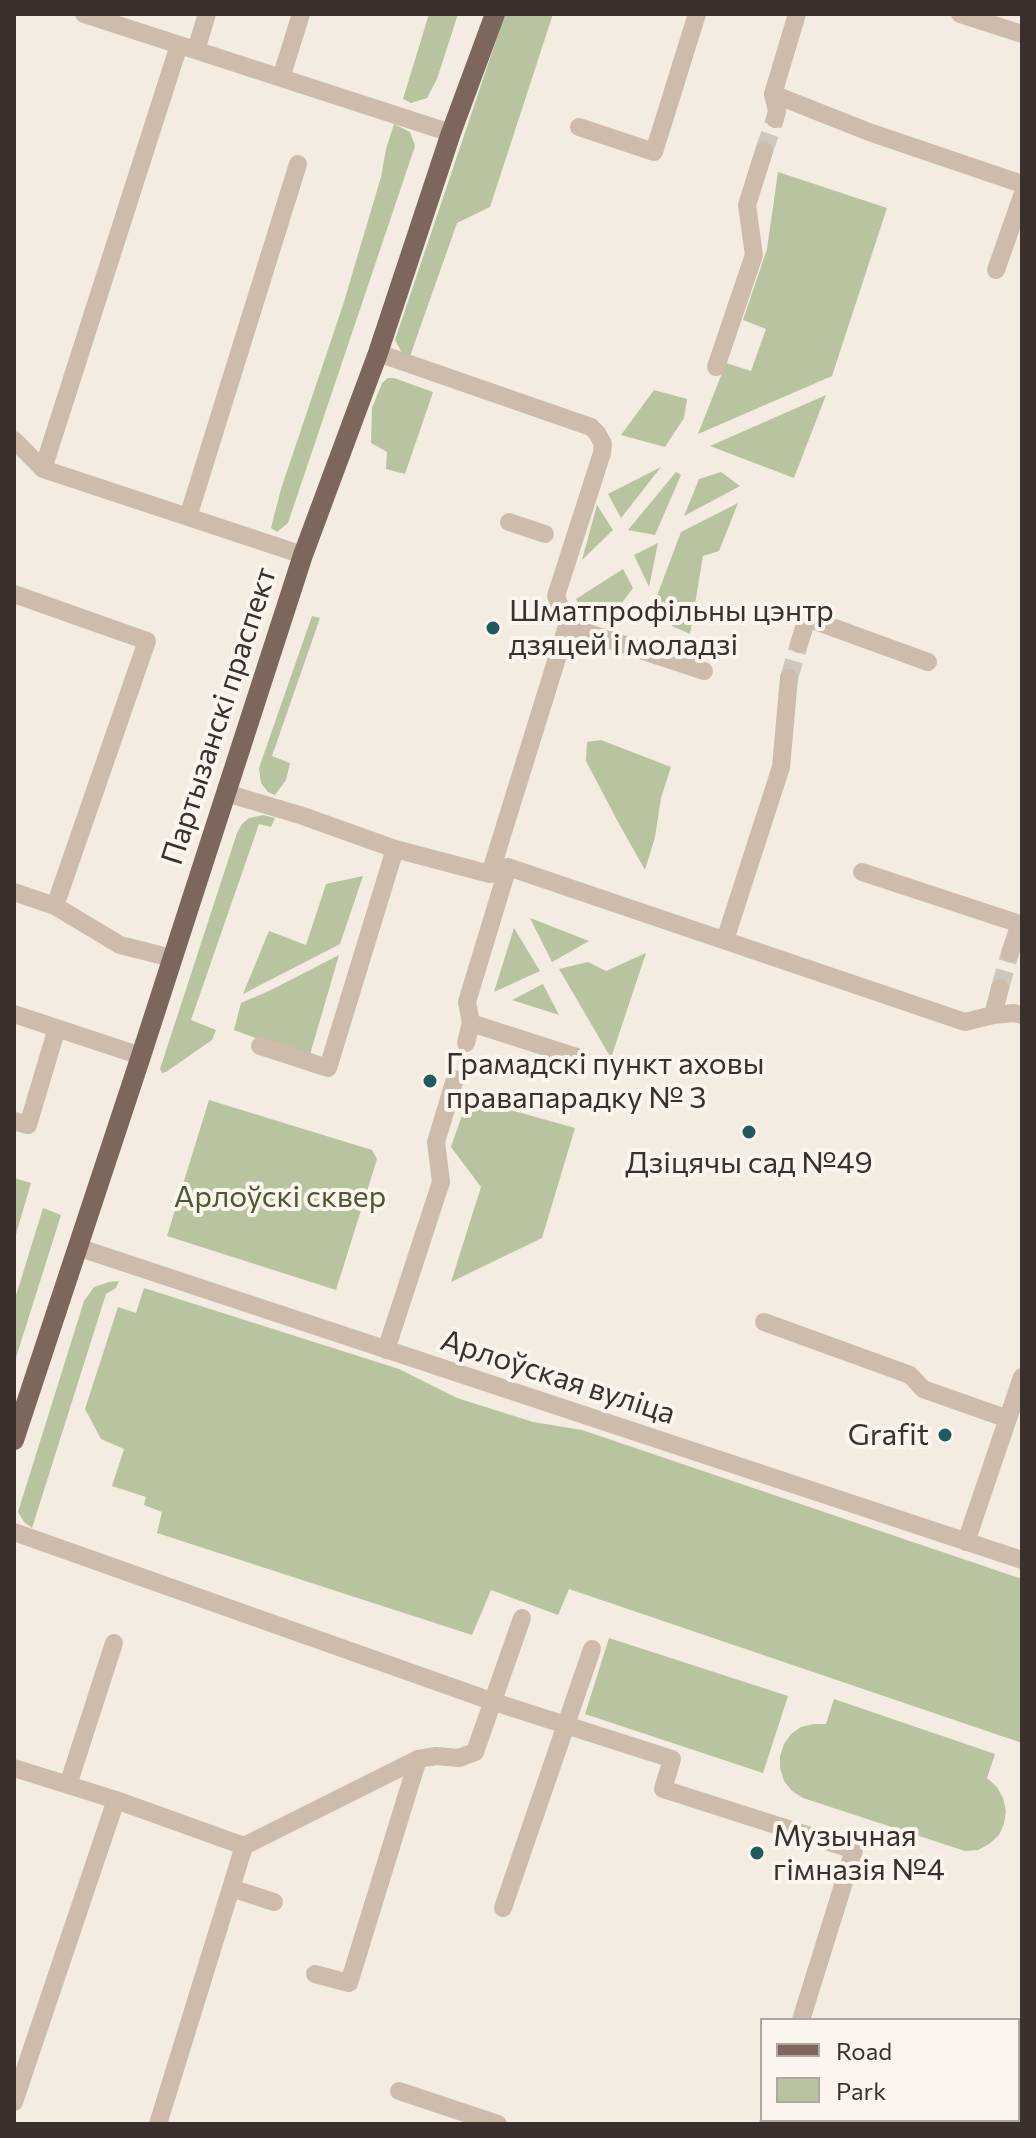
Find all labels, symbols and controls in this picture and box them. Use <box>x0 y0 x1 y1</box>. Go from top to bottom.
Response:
street label: Партызанскі праспект <box>154 563 284 869</box>
place label: Шматпрофільны цэнтр дзяцей і моладзі <box>509 593 834 664</box>
marker: Шматпрофільны цэнтр дзяцей і моладзі <box>484 619 502 637</box>
place label: Грамадскі пункт аховы правапарадку № 3 <box>446 1046 764 1116</box>
marker: Грамадскі пункт аховы правапарадку № 3 <box>421 1072 439 1090</box>
marker: Дзіцячы сад №49 <box>740 1123 758 1141</box>
place label: Дзіцячы сад №49 <box>625 1145 873 1181</box>
park label: Арлоўскі сквер <box>174 1179 386 1215</box>
street label: Арлоўская вуліца <box>436 1322 680 1432</box>
place label: Grafit <box>848 1417 929 1453</box>
marker: Grafit <box>936 1426 954 1444</box>
place label: Музычная гімназія №4 <box>773 1818 945 1888</box>
marker: Музычная гімназія №4 <box>748 1844 766 1862</box>
legend <box>760 2018 1020 2122</box>
text: Road <box>836 2036 892 2065</box>
text: Park <box>836 2076 886 2105</box>

